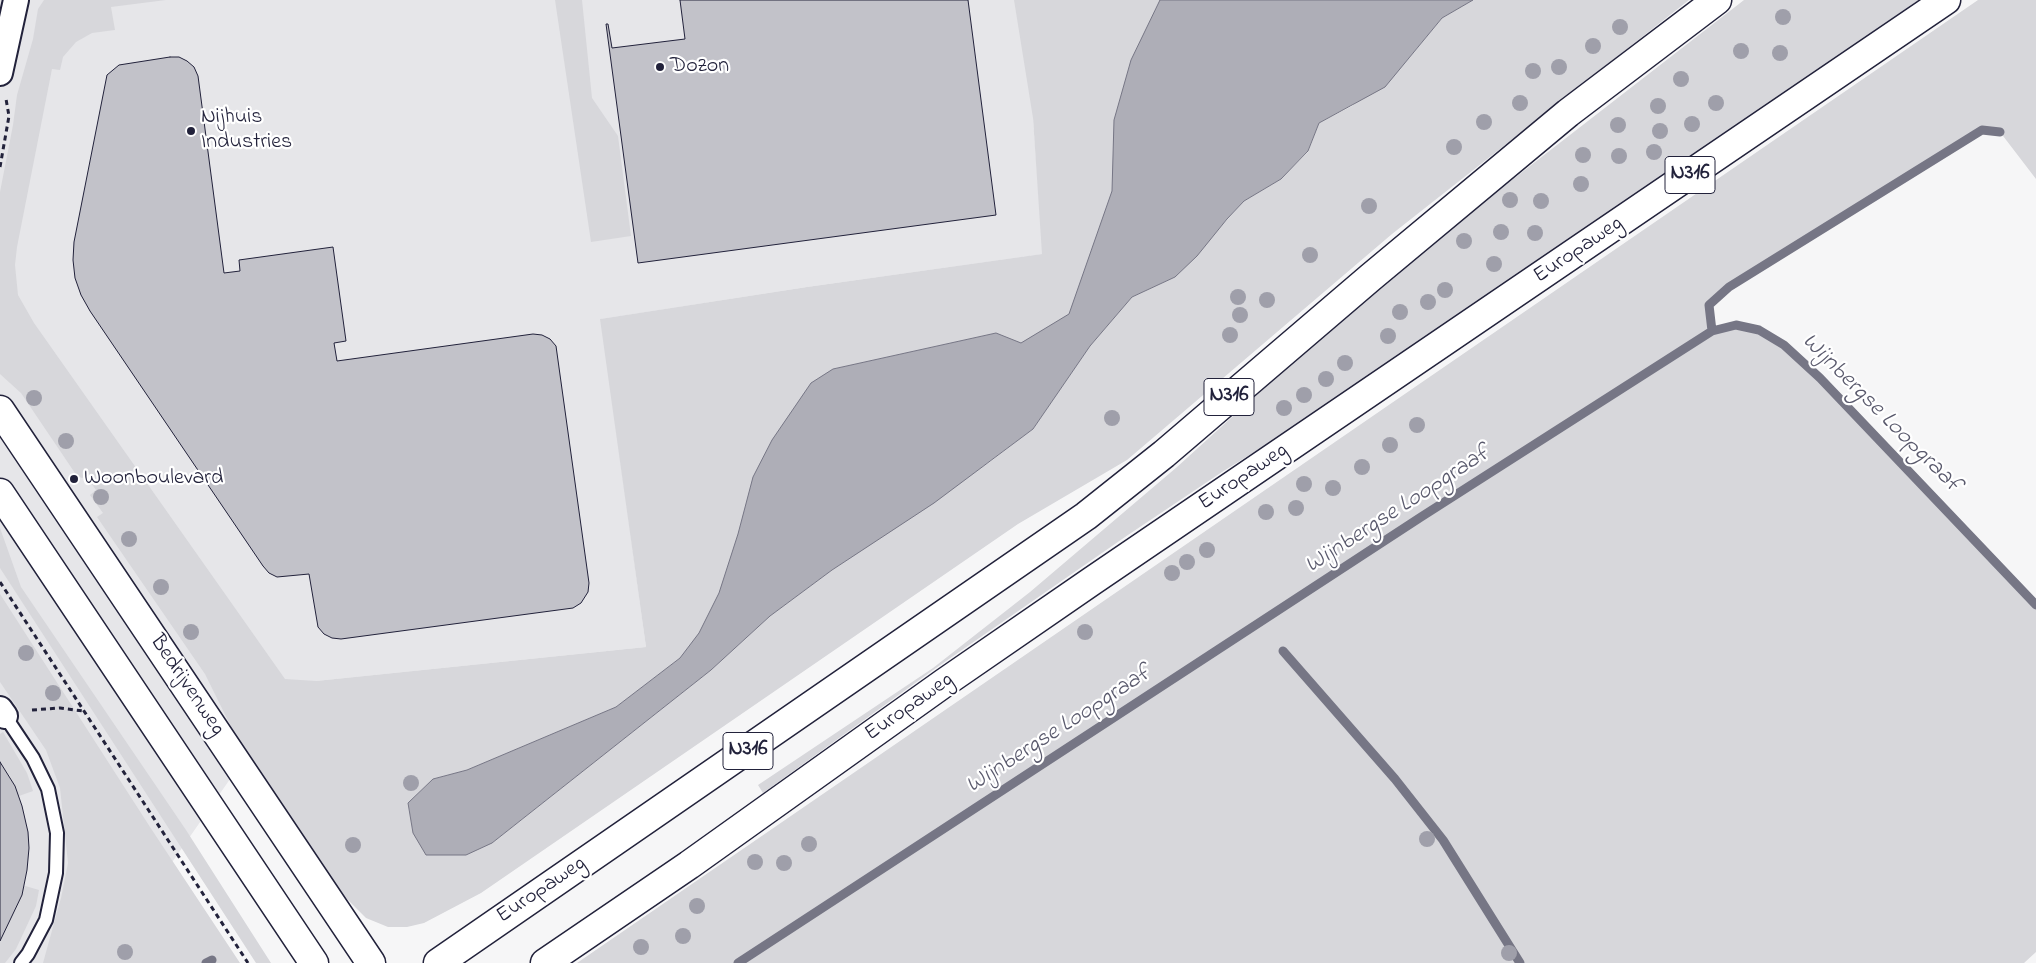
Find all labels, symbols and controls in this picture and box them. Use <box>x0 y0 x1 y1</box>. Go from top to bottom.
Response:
place label: Dozon <box>670 54 729 80</box>
marker: Dozon <box>654 61 666 73</box>
place label: Nijhuis Industries <box>201 105 292 156</box>
marker: Nijhuis Industries <box>185 125 197 137</box>
road number: N316 <box>1665 156 1715 194</box>
street label: Europaweg <box>1529 211 1629 291</box>
water label: Wijnbergse Loopgraaf <box>1794 328 1966 500</box>
road number: N316 <box>1204 378 1254 416</box>
street label: Europaweg <box>1194 438 1294 518</box>
water label: Wijnbergse Loopgraaf <box>1301 441 1495 581</box>
place label: Woonboulevard <box>84 466 223 492</box>
marker: Woonboulevard <box>68 473 80 485</box>
street label: Bedrijvenweg <box>143 630 229 742</box>
water label: Wijnbergse Loopgraaf <box>962 661 1156 801</box>
street label: Europaweg <box>861 668 959 748</box>
road number: N316 <box>723 732 773 769</box>
street label: Europaweg <box>492 851 592 931</box>

